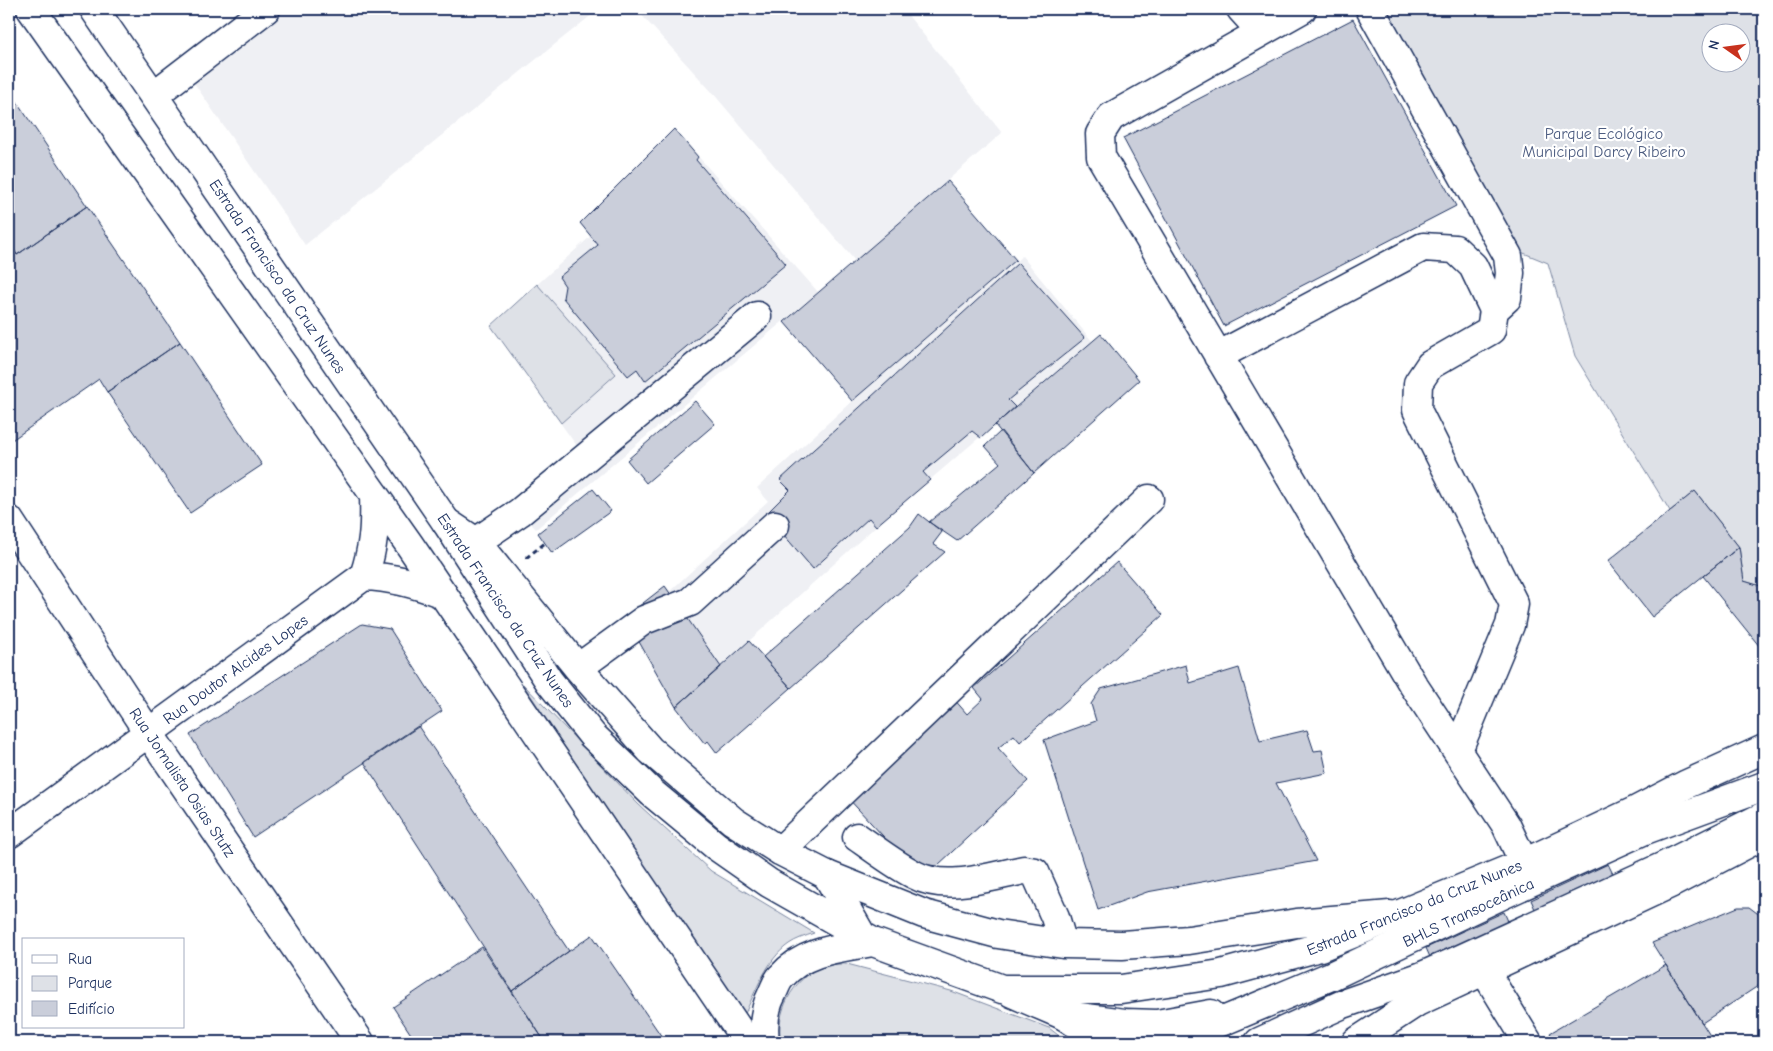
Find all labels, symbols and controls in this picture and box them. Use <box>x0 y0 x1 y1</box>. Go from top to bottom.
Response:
north arrow <box>1700 22 1750 72</box>
text: N <box>1705 38 1723 51</box>
park label: Parque Ecológico Municipal Darcy Ribeiro <box>1522 125 1686 161</box>
street label: Estrada Francisco da Cruz Nunes <box>205 176 349 377</box>
street label: Estrada Francisco da Cruz Nunes <box>433 510 577 711</box>
street label: Rua Doutor Alcides Lopes <box>160 611 312 728</box>
street label: Rua Jornalista Osias Stutz <box>126 705 239 861</box>
street label: Estrada Francisco da Cruz Nunes <box>1304 856 1525 959</box>
street label: BHLS Transoceânica <box>1400 875 1537 951</box>
legend <box>22 938 185 1028</box>
text: Rua <box>68 950 92 968</box>
text: Parque <box>68 974 113 992</box>
text: Edifício <box>68 1000 115 1018</box>

